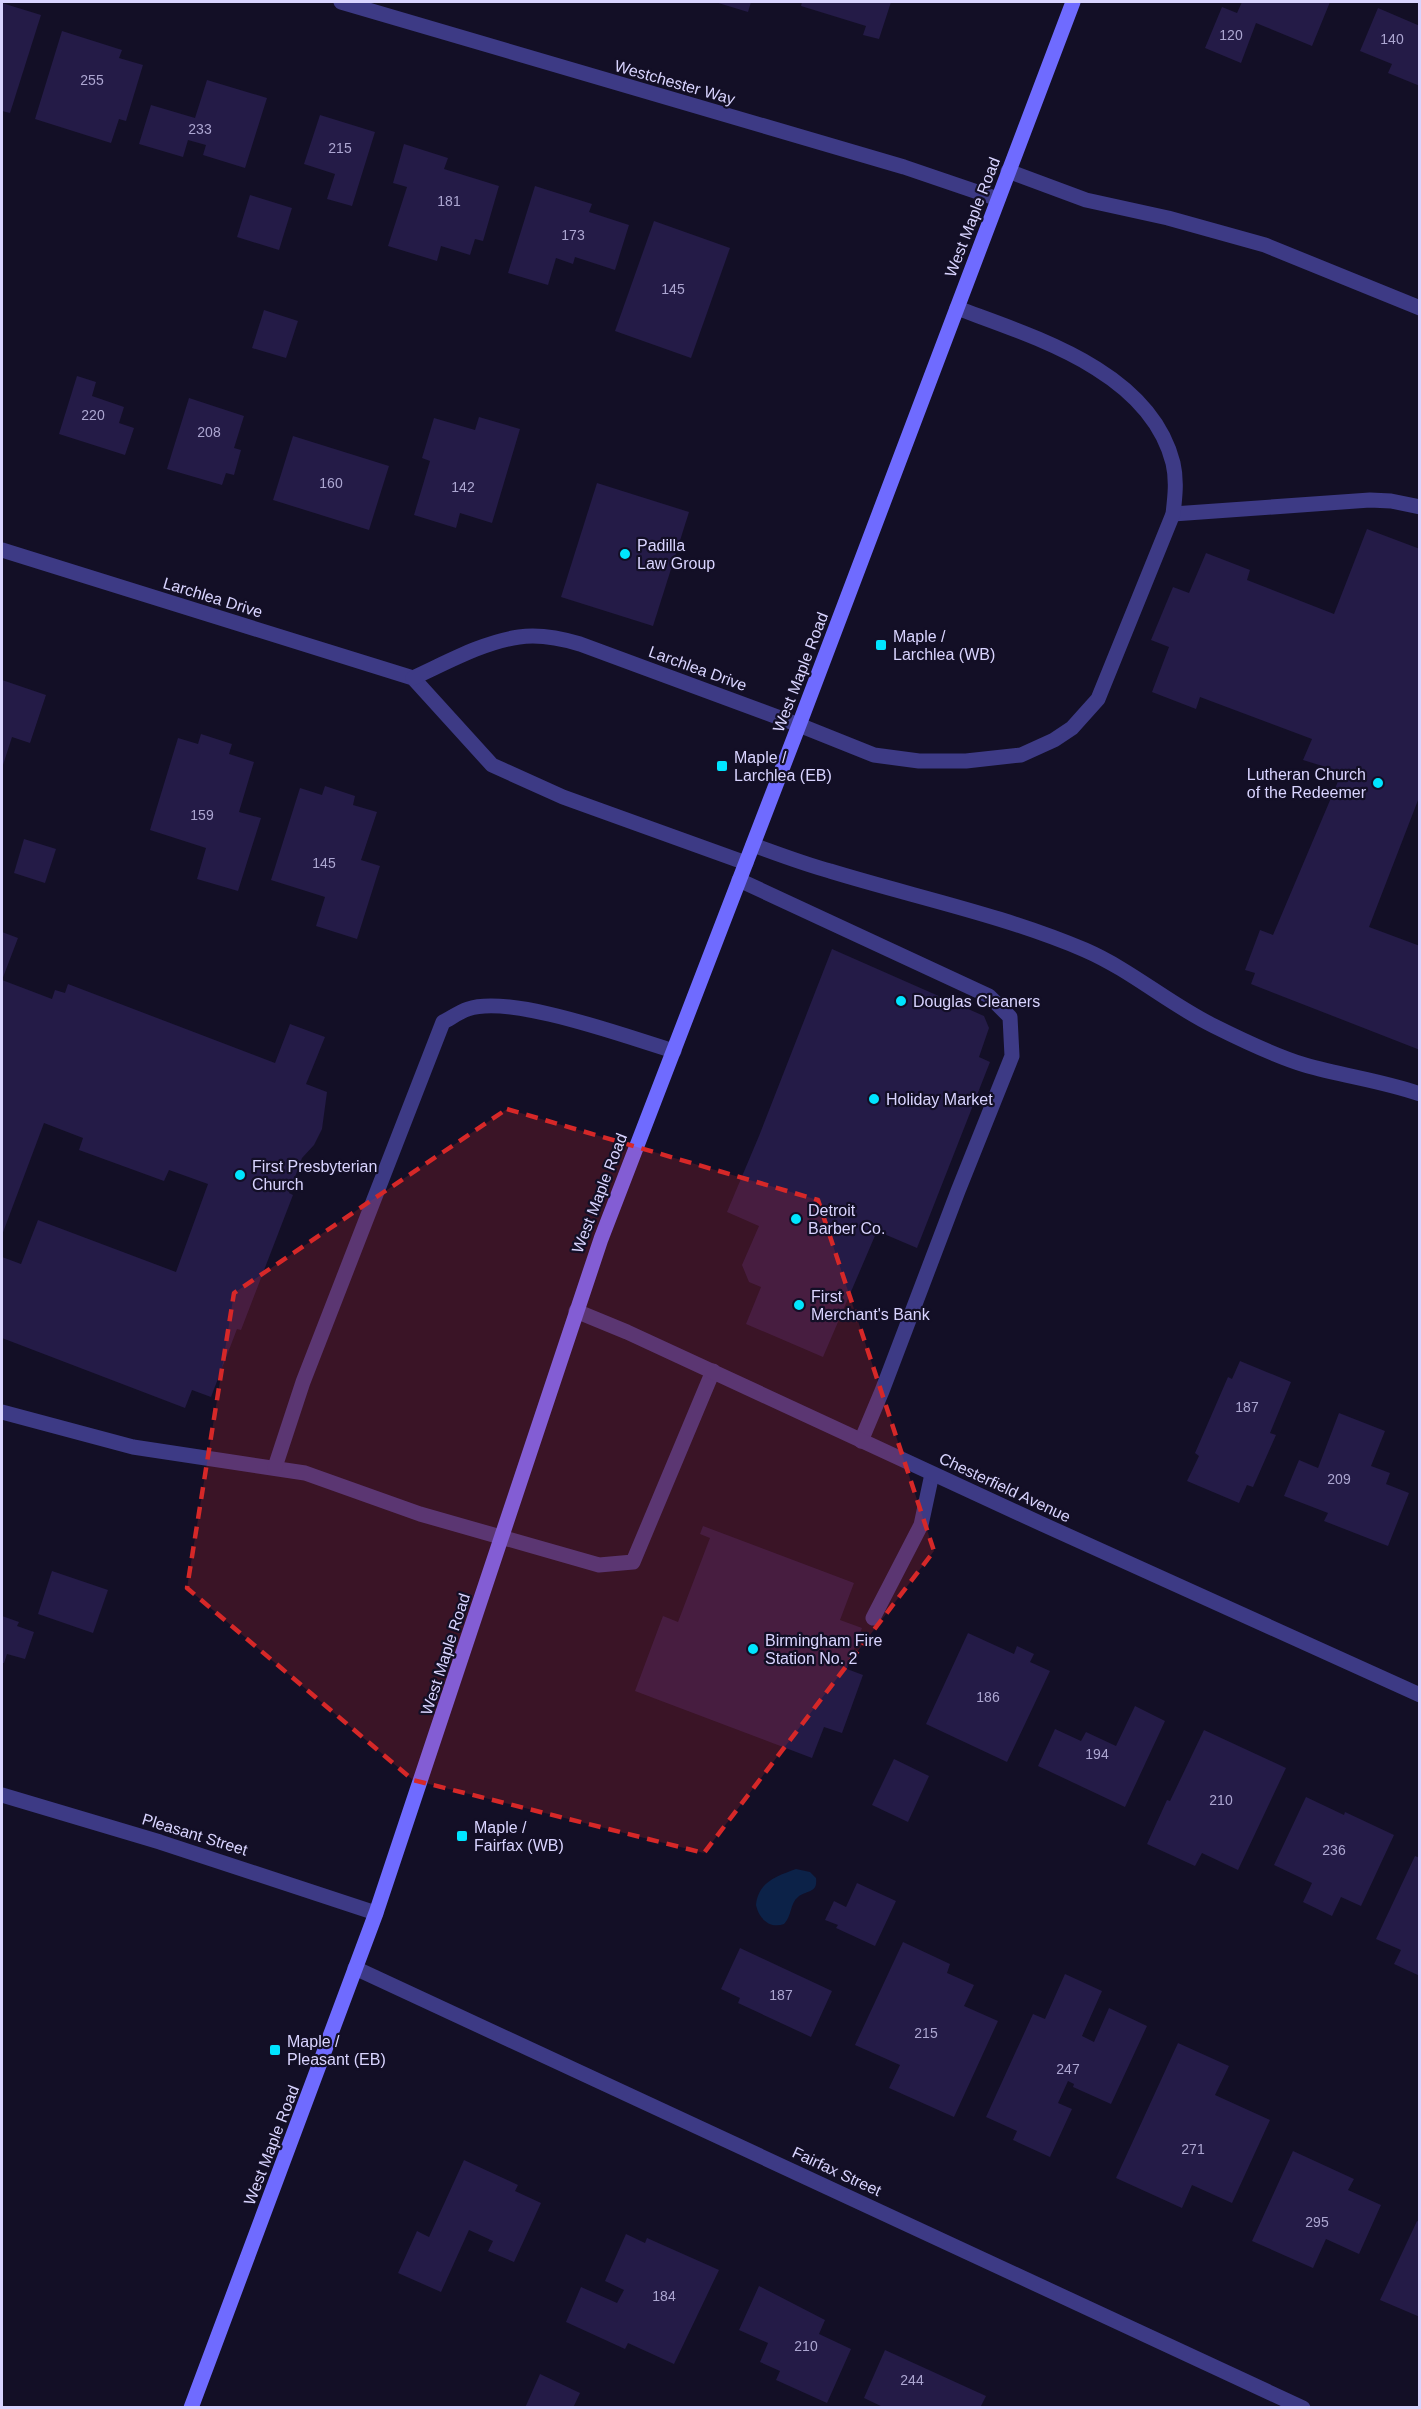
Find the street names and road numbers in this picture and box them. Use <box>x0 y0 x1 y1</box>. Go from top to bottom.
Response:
street label: Westchester Way <box>613 57 737 108</box>
street label: West Maple Road <box>942 155 1003 279</box>
street label: Larchlea Drive <box>161 574 265 621</box>
street label: West Maple Road <box>770 610 831 734</box>
street label: Larchlea Drive <box>646 643 749 694</box>
street label: West Maple Road <box>569 1131 630 1255</box>
street label: Chesterfield Avenue <box>936 1450 1073 1525</box>
street label: West Maple Road <box>418 1591 473 1717</box>
street label: Pleasant Street <box>140 1810 250 1859</box>
street label: West Maple Road <box>241 2083 302 2207</box>
street label: Fairfax Street <box>790 2143 884 2200</box>

